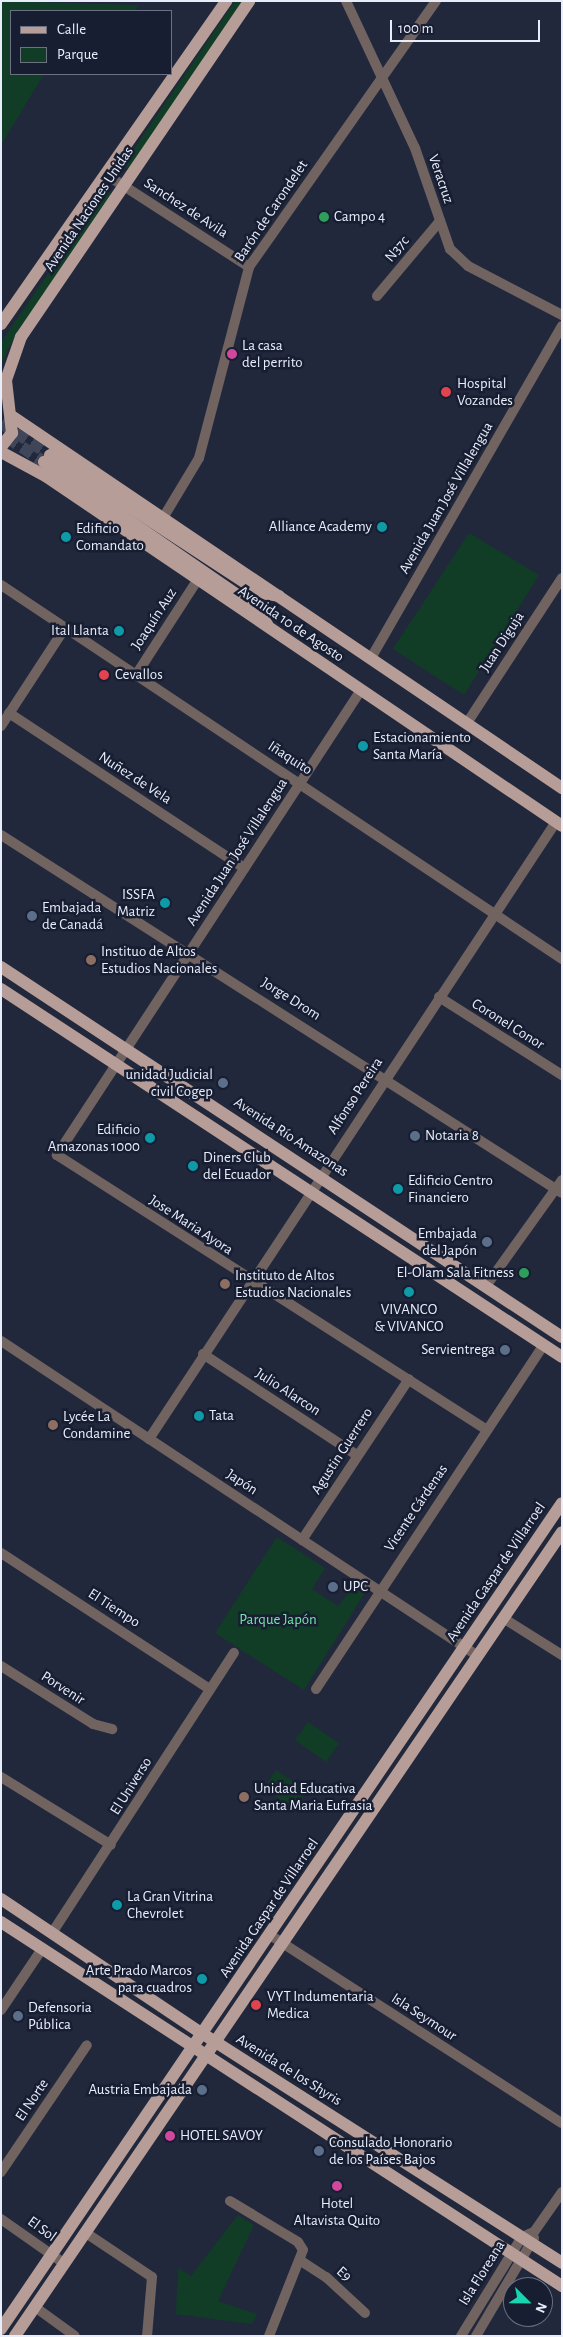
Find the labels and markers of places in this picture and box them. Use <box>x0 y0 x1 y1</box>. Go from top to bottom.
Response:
place label: Campo 4 <box>334 208 385 226</box>
marker: Campo 4 <box>318 211 330 223</box>
place label: La casa del perrito <box>242 336 303 371</box>
marker: La casa del perrito <box>226 348 238 360</box>
place label: Hospital Vozandes <box>457 374 513 409</box>
marker: Hospital Vozandes <box>439 385 453 399</box>
place label: Alliance Academy <box>269 518 372 536</box>
place label: Edificio Comandato <box>76 519 144 554</box>
marker: Alliance Academy <box>376 521 388 533</box>
marker: Edificio Comandato <box>60 531 72 543</box>
place label: Ital Llanta <box>51 622 109 640</box>
marker: Ital Llanta <box>113 625 125 637</box>
place label: Cevallos <box>115 666 163 684</box>
marker: Cevallos <box>97 668 111 682</box>
place label: Estacionamiento Santa María <box>373 728 471 763</box>
marker: Estacionamiento Santa María <box>357 740 369 752</box>
place label: ISSFA Matriz <box>117 885 155 920</box>
marker: ISSFA Matriz <box>159 897 171 909</box>
place label: Embajada de Canadá <box>42 898 103 933</box>
marker: Embajada de Canadá <box>26 910 38 922</box>
place label: Instituo de Altos Estudios Nacionales <box>101 942 217 977</box>
marker: Instituo de Altos Estudios Nacionales <box>85 954 97 966</box>
place label: unidad Judicial civil Cogep <box>126 1065 213 1100</box>
marker: unidad Judicial civil Cogep <box>217 1077 229 1089</box>
place label: Edificio Amazonas 1000 <box>48 1120 140 1155</box>
place label: Notaria 8 <box>425 1127 479 1145</box>
marker: Notaria 8 <box>409 1130 421 1142</box>
marker: Edificio Amazonas 1000 <box>144 1132 156 1144</box>
place label: Diners Club del Ecuador <box>203 1148 271 1183</box>
marker: Diners Club del Ecuador <box>187 1160 199 1172</box>
place label: Edificio Centro Financiero <box>408 1171 493 1206</box>
marker: Edificio Centro Financiero <box>392 1183 404 1195</box>
place label: Embajada del Japón <box>418 1224 477 1259</box>
marker: Embajada del Japón <box>481 1236 493 1248</box>
place label: El-Olam Sala Fitness <box>396 1264 514 1282</box>
place label: Instituto de Altos Estudios Nacionales <box>235 1266 351 1301</box>
marker: El-Olam Sala Fitness <box>518 1267 530 1279</box>
marker: Instituto de Altos Estudios Nacionales <box>219 1278 231 1290</box>
marker: VIVANCO & VIVANCO <box>403 1286 415 1298</box>
place label: VIVANCO & VIVANCO <box>374 1300 444 1335</box>
place label: Servientrega <box>421 1341 495 1359</box>
marker: Servientrega <box>499 1344 511 1356</box>
place label: Lycée La Condamine <box>63 1407 130 1442</box>
place label: Tata <box>209 1407 234 1425</box>
marker: Tata <box>193 1410 205 1422</box>
marker: Lycée La Condamine <box>47 1419 59 1431</box>
place label: UPC <box>343 1578 368 1596</box>
marker: UPC <box>327 1581 339 1593</box>
place label: Unidad Educativa Santa Maria Eufrasia <box>254 1779 373 1814</box>
marker: Unidad Educativa Santa Maria Eufrasia <box>238 1791 250 1803</box>
place label: La Gran Vitrina Chevrolet <box>127 1887 213 1922</box>
marker: La Gran Vitrina Chevrolet <box>111 1899 123 1911</box>
place label: Arte Prado Marcos para cuadros <box>86 1961 192 1996</box>
marker: Arte Prado Marcos para cuadros <box>196 1973 208 1985</box>
place label: VYT Indumentaria Medica <box>267 1987 374 2022</box>
place label: Defensoria Pública <box>28 1998 92 2033</box>
marker: VYT Indumentaria Medica <box>249 1998 263 2012</box>
marker: Defensoria Pública <box>12 2010 24 2022</box>
place label: Austria Embajada <box>88 2081 192 2099</box>
marker: Austria Embajada <box>196 2084 208 2096</box>
place label: HOTEL SAVOY <box>180 2127 263 2145</box>
marker: HOTEL SAVOY <box>164 2130 176 2142</box>
place label: Consulado Honorario de los Países Bajos <box>329 2133 452 2168</box>
marker: Consulado Honorario de los Países Bajos <box>313 2145 325 2157</box>
marker: Hotel Altavista Quito <box>331 2180 343 2192</box>
place label: Hotel Altavista Quito <box>294 2194 380 2229</box>

